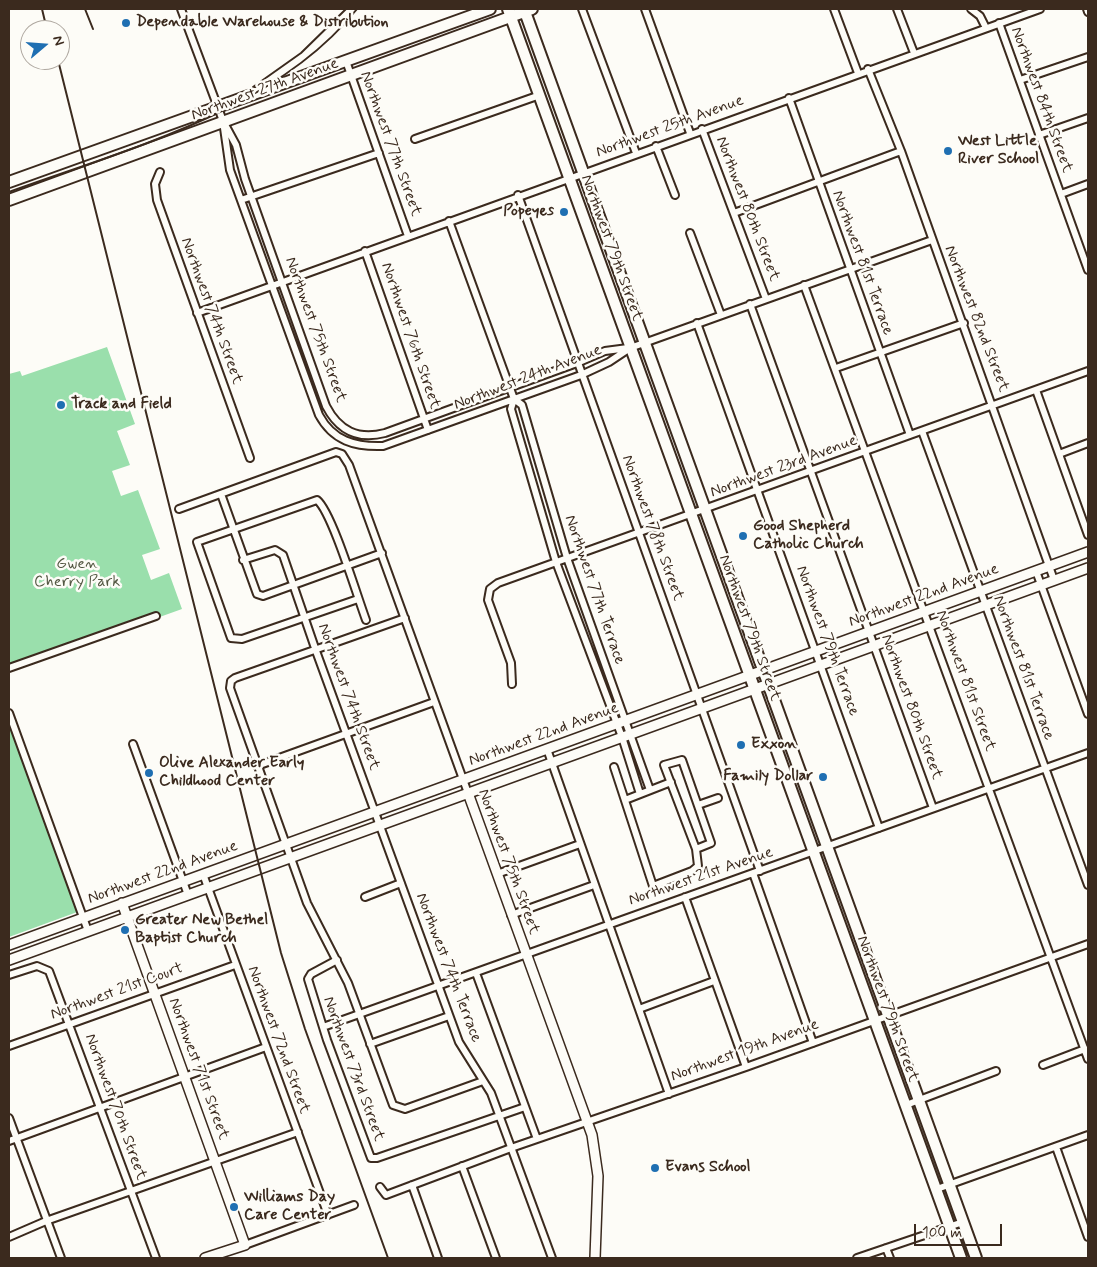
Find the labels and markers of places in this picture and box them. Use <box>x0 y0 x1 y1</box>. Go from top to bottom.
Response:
place label: Dependable Warehouse & Distribution <box>136 13 389 33</box>
marker: Dependable Warehouse & Distribution <box>120 17 132 29</box>
place label: West Little River School <box>958 132 1039 170</box>
marker: West Little River School <box>942 145 954 157</box>
place label: Popeyes <box>503 202 554 222</box>
marker: Popeyes <box>558 206 570 218</box>
place label: Track and Field <box>71 395 172 415</box>
marker: Track and Field <box>55 399 67 411</box>
place label: Good Shepherd Catholic Church <box>753 517 864 555</box>
marker: Good Shepherd Catholic Church <box>737 530 749 542</box>
place label: Exxon <box>751 735 797 755</box>
marker: Exxon <box>735 739 747 751</box>
place label: Olive Alexander Early Childhood Center <box>159 754 304 792</box>
marker: Olive Alexander Early Childhood Center <box>143 767 155 779</box>
place label: Family Dollar <box>723 767 813 787</box>
marker: Family Dollar <box>817 771 829 783</box>
place label: Greater New Bethel Baptist Church <box>135 911 268 949</box>
marker: Greater New Bethel Baptist Church <box>119 924 131 936</box>
place label: Evans School <box>665 1158 751 1178</box>
marker: Evans School <box>649 1162 661 1174</box>
place label: Williams Day Care Center <box>244 1188 335 1226</box>
marker: Williams Day Care Center <box>228 1201 240 1213</box>

